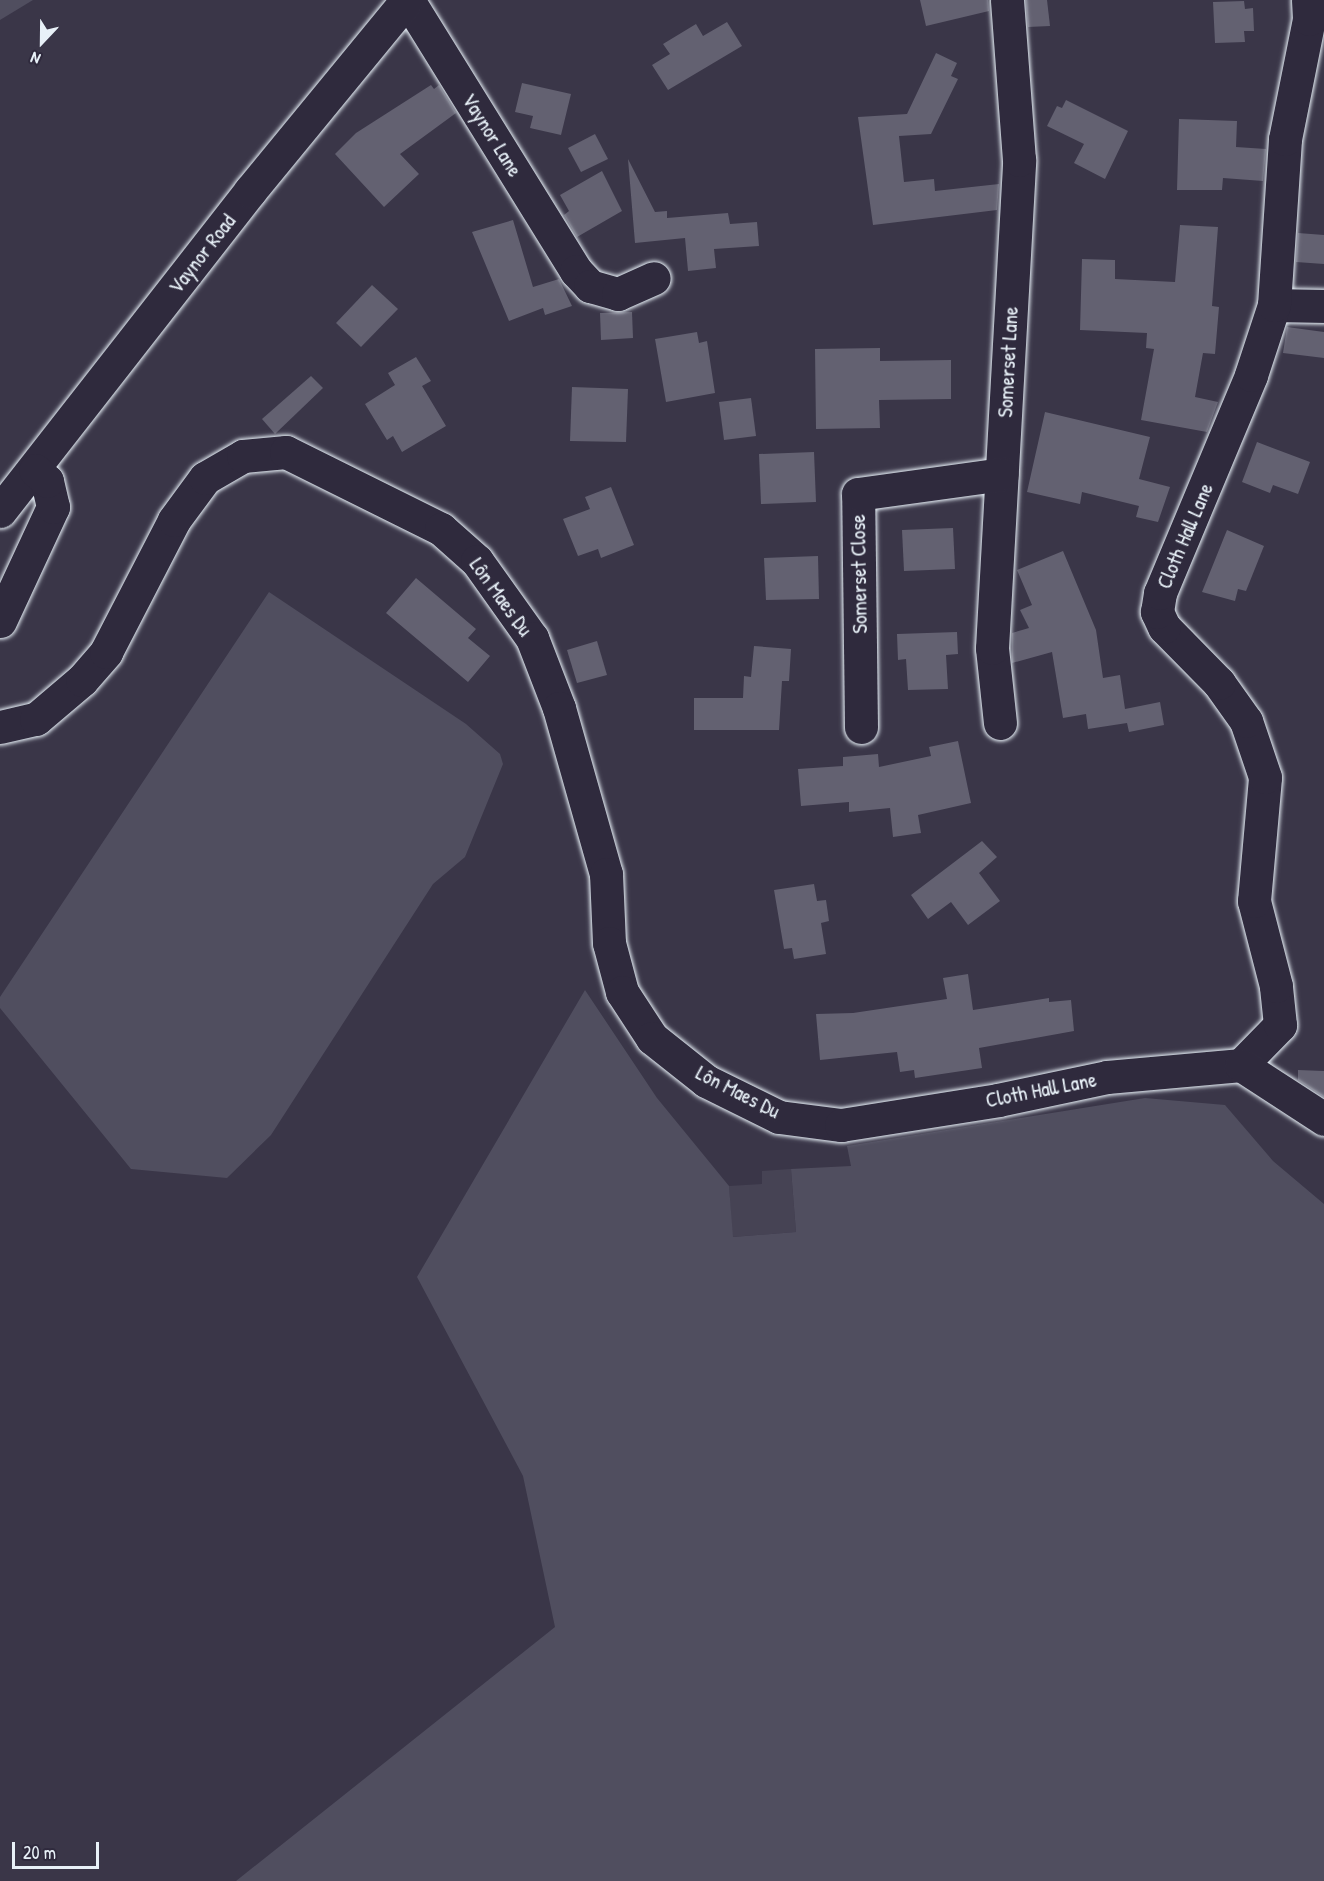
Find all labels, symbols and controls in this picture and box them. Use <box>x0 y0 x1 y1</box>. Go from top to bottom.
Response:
north arrow <box>12 12 72 72</box>
text: N <box>27 47 43 70</box>
street label: Vaynor Lane <box>456 89 528 181</box>
street label: Vaynor Road <box>163 209 241 299</box>
street label: Somerset Lane <box>993 306 1023 418</box>
street label: Cloth Hall Lane <box>1151 479 1219 593</box>
street label: Somerset Close <box>845 514 873 634</box>
street label: Lôn Maes Du <box>464 553 538 641</box>
street label: Lôn Maes Du <box>692 1060 784 1124</box>
street label: Cloth Hall Lane <box>983 1067 1099 1113</box>
scale bar <box>15 1830 102 1868</box>
text: 20 m <box>23 1840 56 1865</box>

